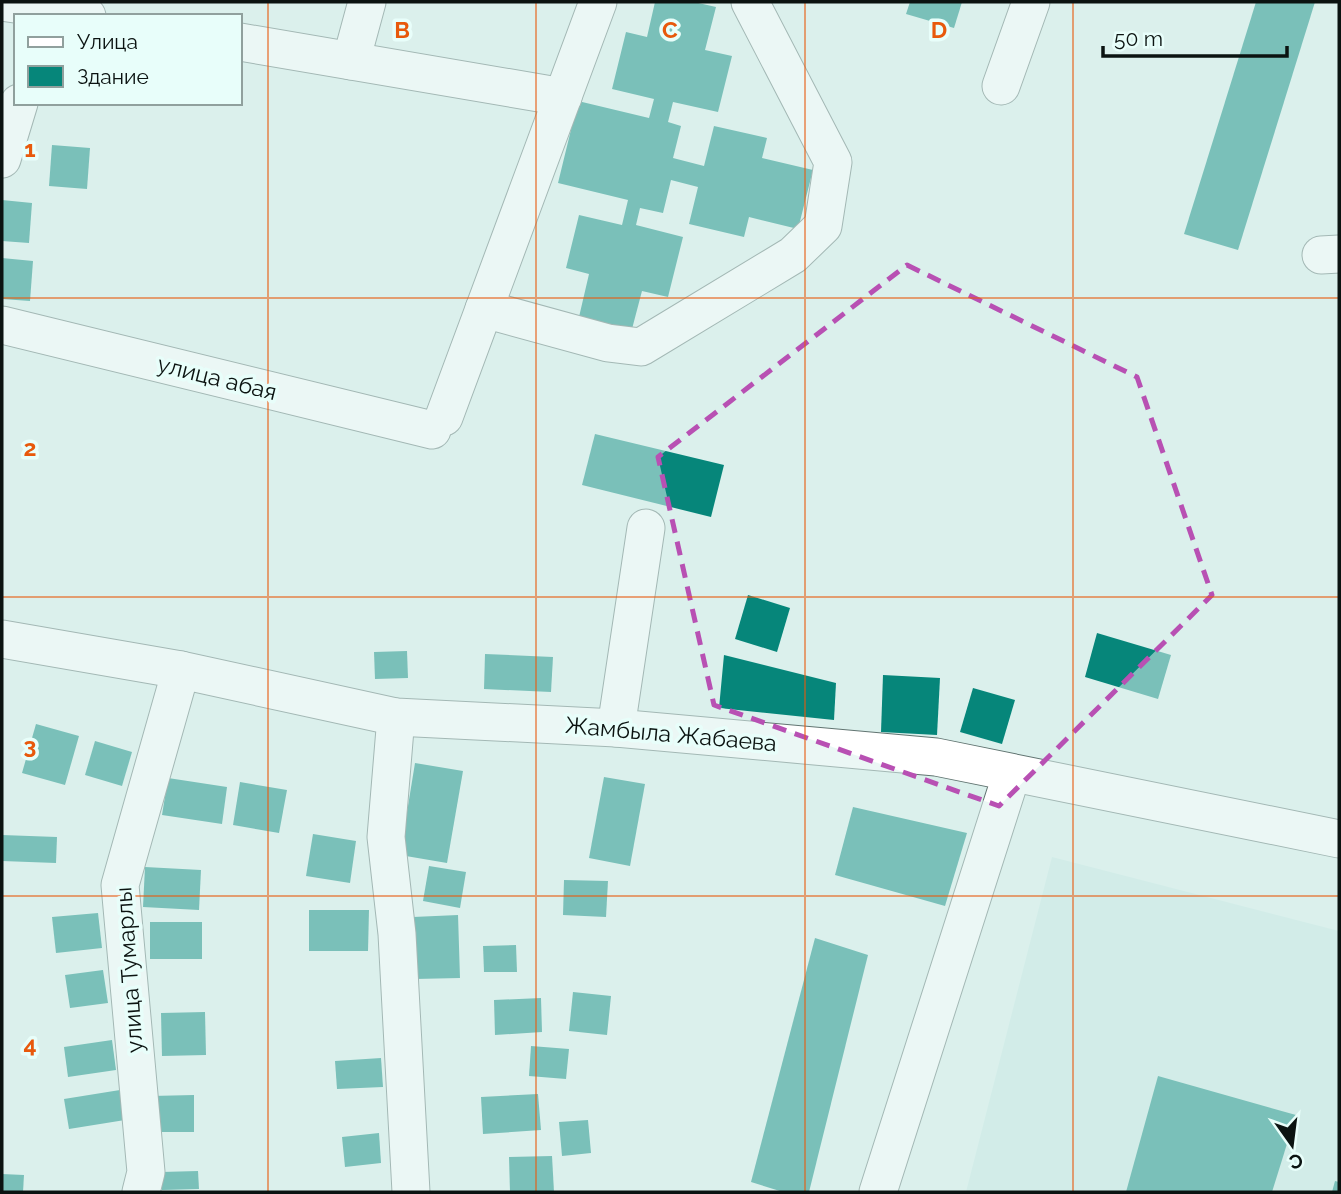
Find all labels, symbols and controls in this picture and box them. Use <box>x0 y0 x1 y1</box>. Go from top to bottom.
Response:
legend <box>14 14 242 105</box>
scale bar <box>1103 14 1287 58</box>
text: B <box>394 16 410 43</box>
text: C <box>662 16 678 43</box>
text: D <box>931 16 947 43</box>
text: 50 m <box>1114 26 1163 51</box>
text: Улица <box>77 29 138 54</box>
text: Здание <box>77 64 149 89</box>
text: 1 <box>24 135 36 162</box>
street label: улица абая <box>155 350 280 405</box>
text: 2 <box>24 434 36 461</box>
street label: Жамбыла Жабаева <box>564 711 778 756</box>
text: 3 <box>24 732 36 759</box>
street label: улица Тумарлы <box>109 886 148 1054</box>
text: 4 <box>23 1031 37 1058</box>
north arrow <box>1257 1110 1327 1180</box>
text: С <box>1287 1149 1305 1174</box>

